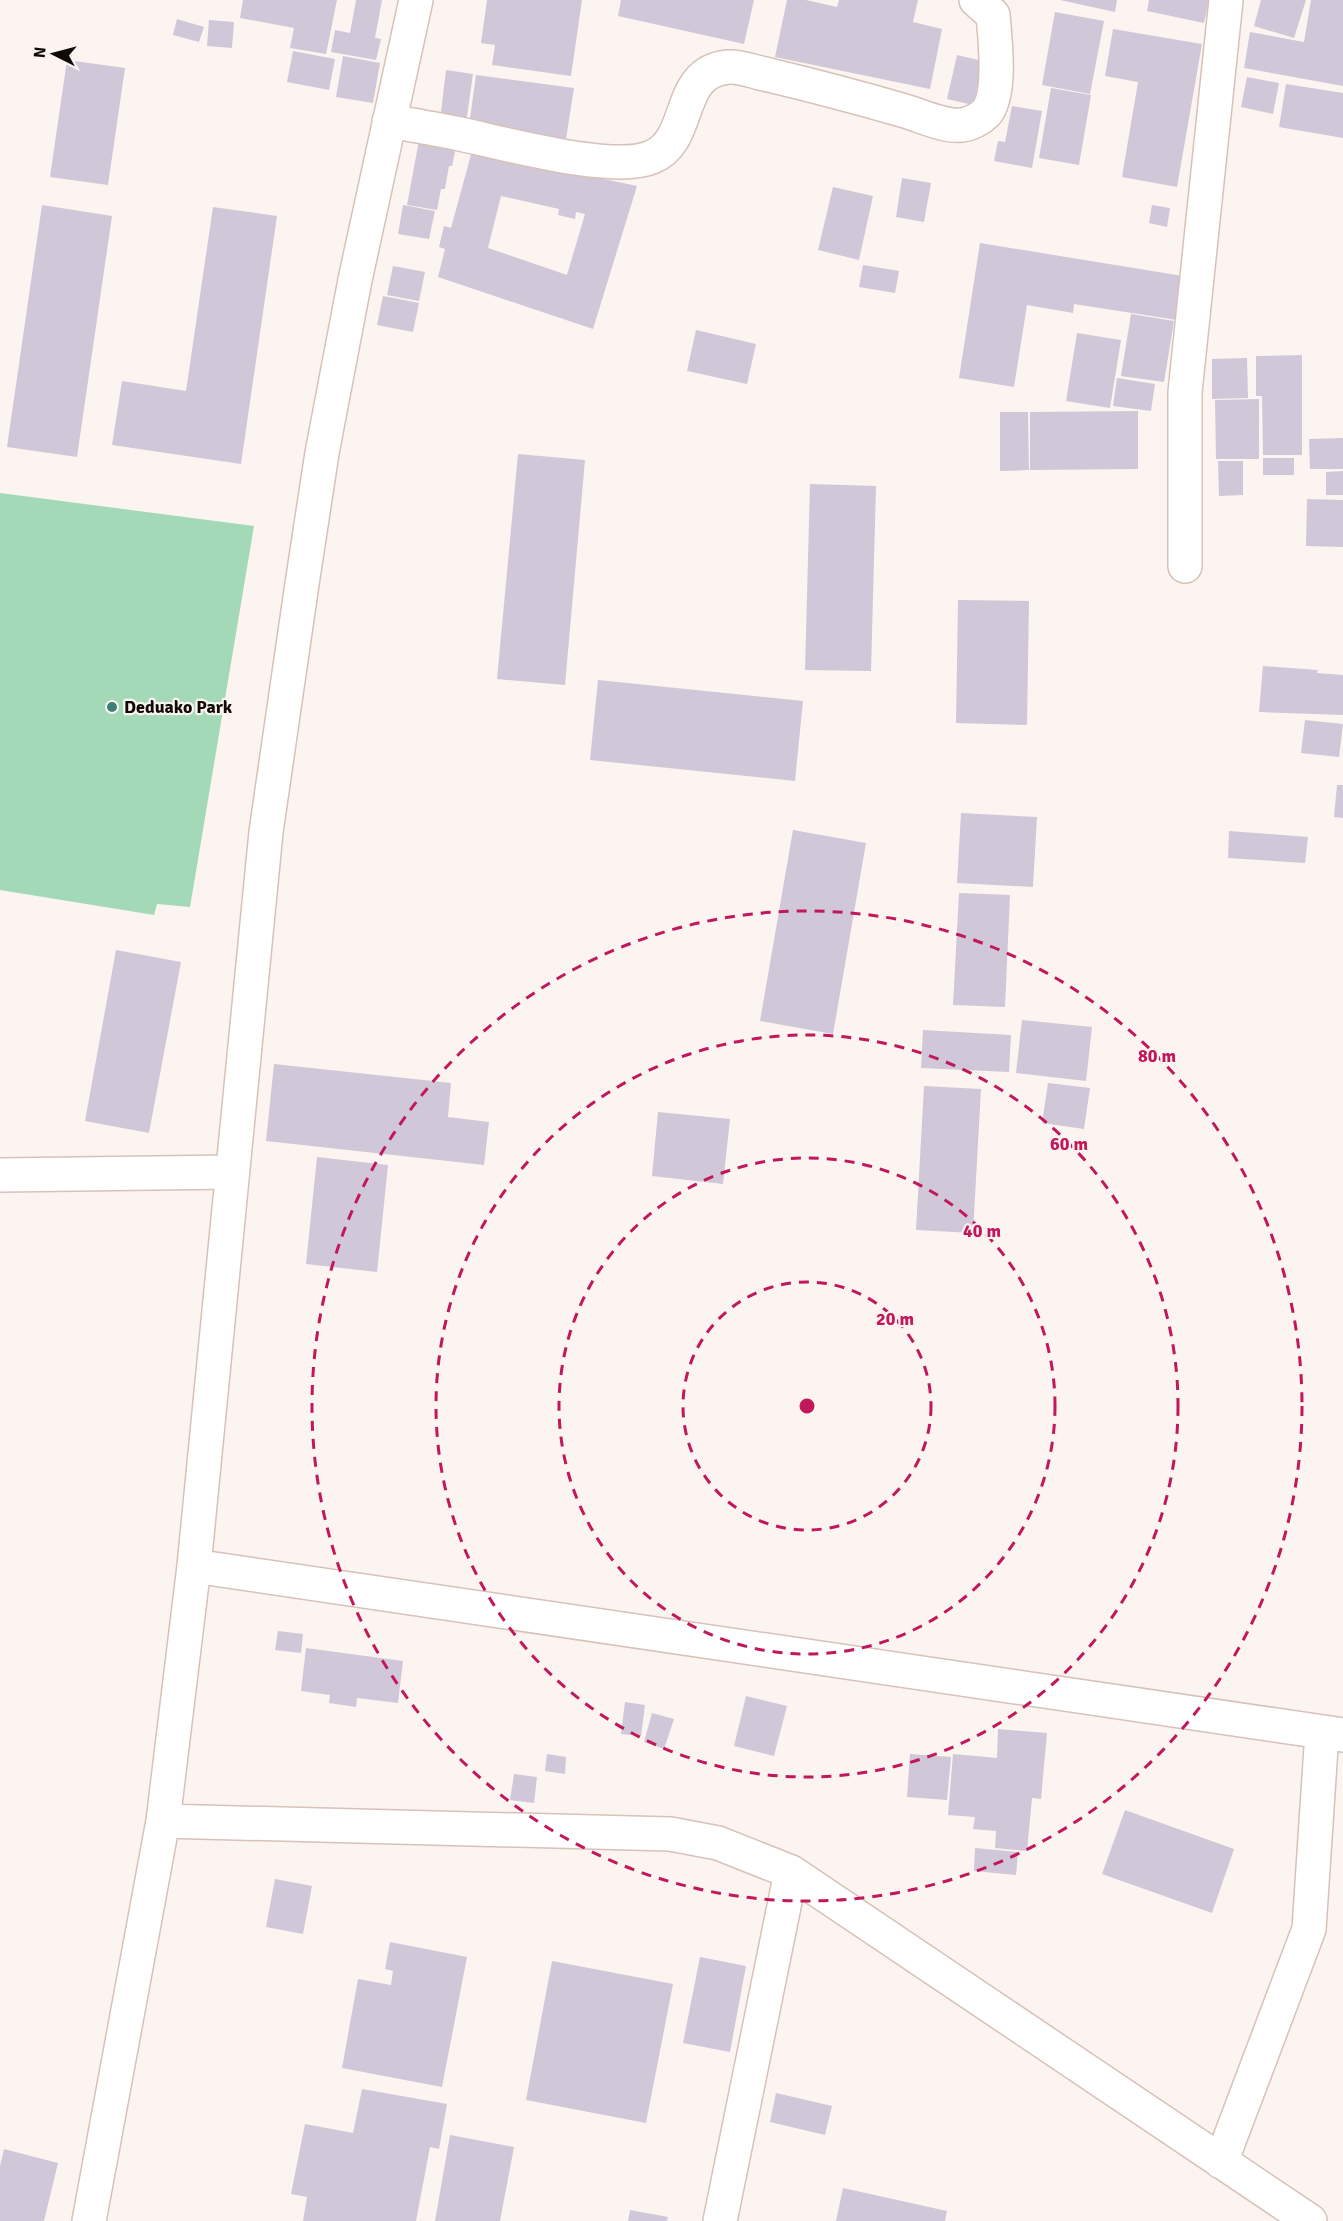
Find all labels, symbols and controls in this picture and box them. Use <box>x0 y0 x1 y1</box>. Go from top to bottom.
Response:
north arrow <box>24 24 84 84</box>
text: N <box>30 46 51 59</box>
place label: Deduako Park <box>124 696 233 718</box>
marker: Deduako Park <box>105 700 119 714</box>
text: 80 m <box>1138 1045 1176 1067</box>
text: 60 m <box>1050 1133 1088 1155</box>
text: 40 m <box>963 1220 1001 1242</box>
text: 20 m <box>876 1308 914 1330</box>
centre of rings <box>797 1396 817 1416</box>

